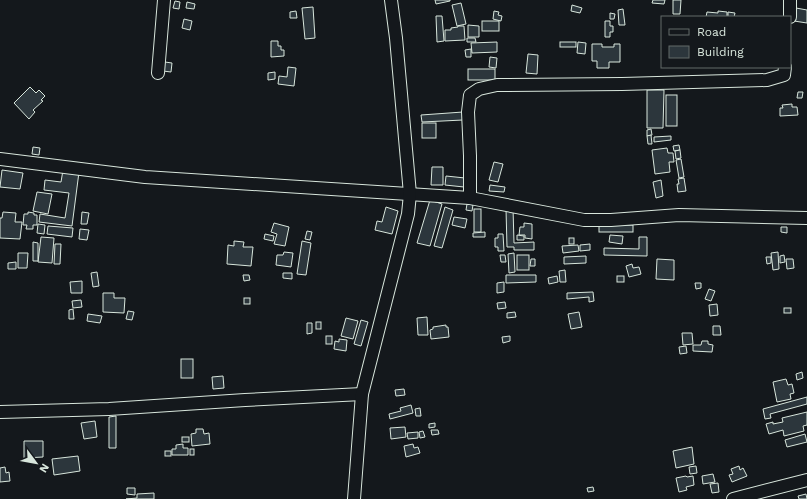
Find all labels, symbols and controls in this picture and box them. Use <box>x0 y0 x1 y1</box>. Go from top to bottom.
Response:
legend <box>661 16 791 68</box>
text: Road <box>697 25 726 39</box>
text: Building <box>697 45 744 59</box>
north arrow <box>16 443 56 483</box>
text: N <box>36 461 52 475</box>

